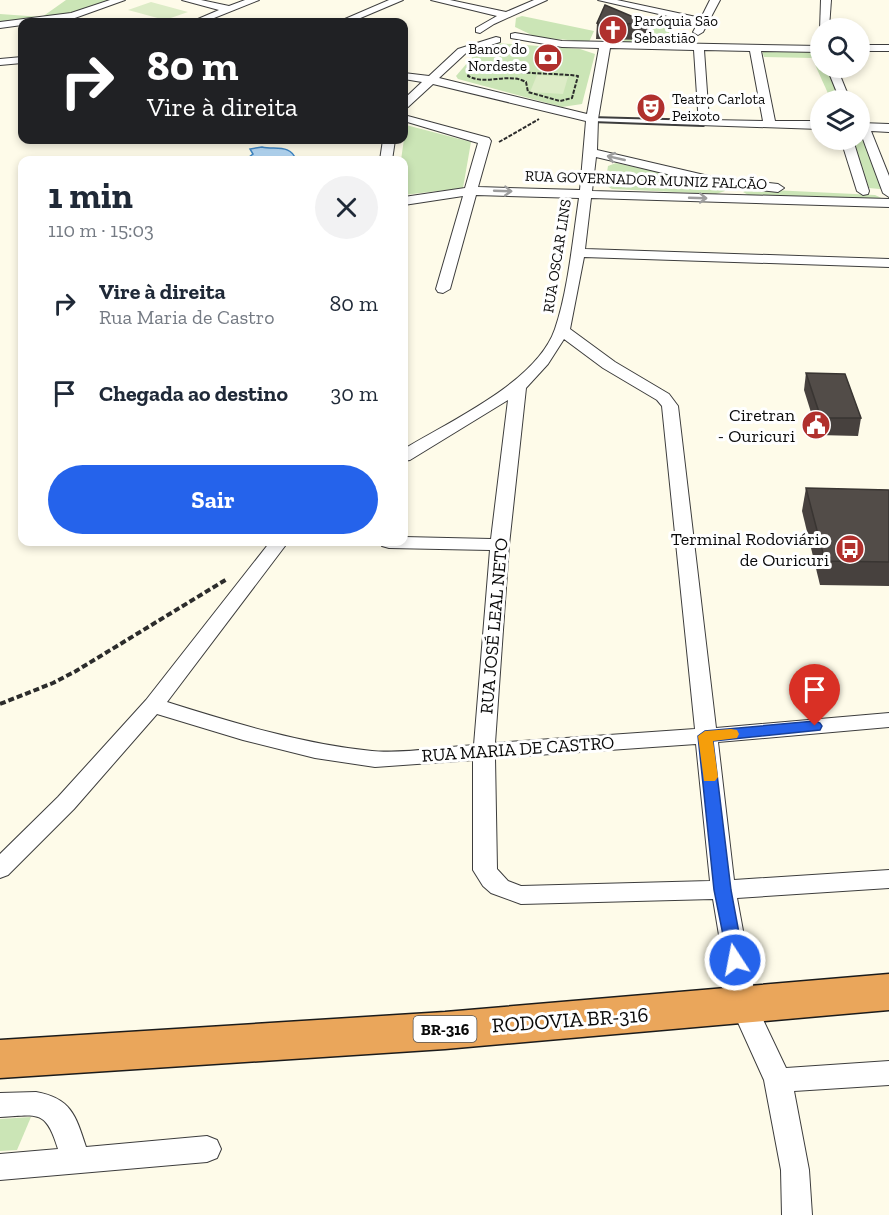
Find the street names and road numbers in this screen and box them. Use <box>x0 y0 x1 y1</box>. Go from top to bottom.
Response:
street label: RUA GOVERNADOR MUNIZ FALCÃO <box>525 167 768 193</box>
street label: RUA OSCAR LINS <box>539 198 575 314</box>
street label: RUA JOSÉ LEAL NETO <box>475 537 513 715</box>
street label: RUA MARIA DE CASTRO <box>421 731 615 767</box>
street label: RODOVIA BR-316 <box>491 1002 649 1037</box>
road number: BR-316 <box>414 1016 476 1042</box>

